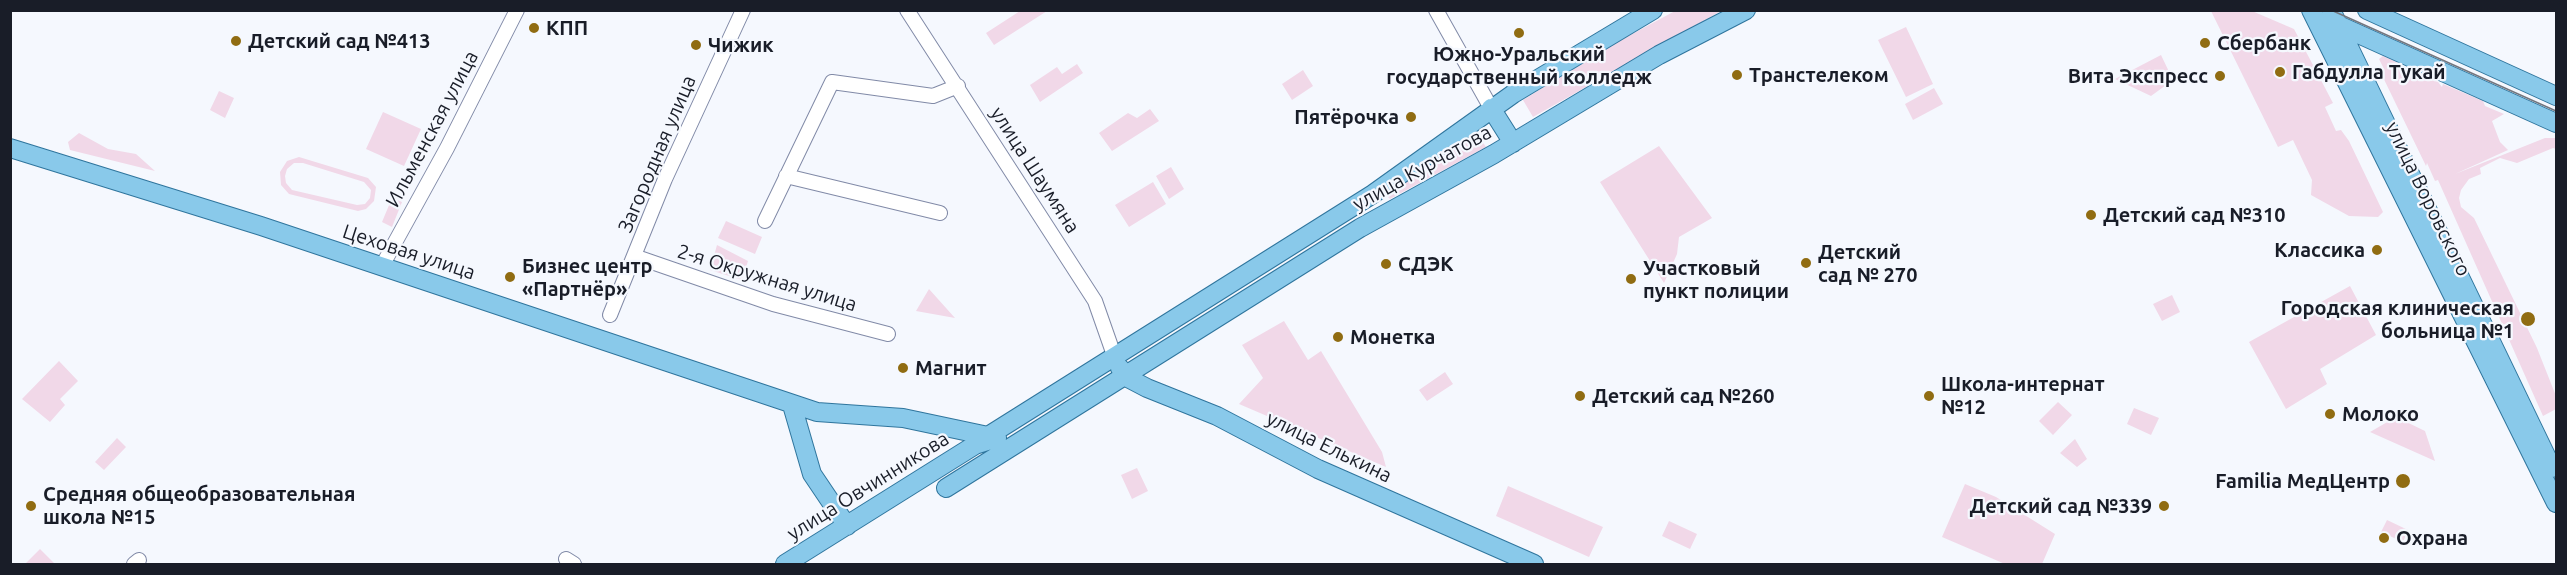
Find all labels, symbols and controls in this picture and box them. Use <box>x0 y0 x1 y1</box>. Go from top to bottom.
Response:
place label: КПП <box>546 16 588 40</box>
marker: КПП <box>527 21 541 35</box>
marker: Южно-Уральский государственный колледж <box>1512 26 1526 40</box>
place label: Детский сад №413 <box>248 29 431 53</box>
place label: Сбербанк <box>2217 31 2311 55</box>
place label: Чижик <box>708 33 774 57</box>
marker: Детский сад №413 <box>229 34 243 48</box>
marker: Сбербанк <box>2198 36 2212 50</box>
marker: Чижик <box>689 38 703 52</box>
place label: Южно-Уральский государственный колледж <box>1386 42 1652 89</box>
street label: Ильменская улица <box>381 47 483 211</box>
place label: Габдулла Тукай <box>2292 60 2446 84</box>
place label: Транстелеком <box>1749 63 1889 87</box>
place label: Вита Экспресс <box>2068 64 2208 88</box>
marker: Габдулла Тукай <box>2273 65 2287 79</box>
marker: Транстелеком <box>1730 68 1744 82</box>
marker: Вита Экспресс <box>2213 69 2227 83</box>
street label: Загородная улица <box>613 72 701 236</box>
street label: улица Шаумяна <box>985 102 1085 238</box>
place label: Пятёрочка <box>1294 105 1399 129</box>
marker: Пятёрочка <box>1404 110 1418 124</box>
street label: улица Воровского <box>2380 118 2476 280</box>
street label: улица Курчатова <box>1349 120 1495 216</box>
place label: Детский сад №310 <box>2103 203 2286 227</box>
marker: Детский сад №310 <box>2084 208 2098 222</box>
street label: Цеховая улица <box>340 219 478 285</box>
place label: Классика <box>2274 238 2365 262</box>
street label: 2-я Окружная улица <box>674 239 860 317</box>
place label: Детский сад № 270 <box>1818 240 1917 287</box>
marker: Классика <box>2370 243 2384 257</box>
place label: СДЭК <box>1398 252 1454 276</box>
place label: Бизнес центр «Партнёр» <box>522 254 653 301</box>
place label: Участковый пункт полиции <box>1643 256 1789 303</box>
marker: Детский сад № 270 <box>1799 256 1813 270</box>
marker: СДЭК <box>1379 257 1393 271</box>
marker: Бизнес центр «Партнёр» <box>503 270 517 284</box>
marker: Участковый пункт полиции <box>1624 272 1638 286</box>
place label: Городская клиническая больница №1 <box>2281 296 2514 343</box>
marker: Городская клиническая больница №1 <box>2519 310 2537 328</box>
place label: Монетка <box>1350 325 1435 349</box>
marker: Монетка <box>1331 330 1345 344</box>
place label: Магнит <box>915 356 987 380</box>
marker: Магнит <box>896 361 910 375</box>
place label: Школа-интернат №12 <box>1941 372 2105 419</box>
place label: Детский сад №260 <box>1592 384 1775 408</box>
marker: Детский сад №260 <box>1573 389 1587 403</box>
marker: Школа-интернат №12 <box>1922 389 1936 403</box>
place label: Молоко <box>2342 402 2419 426</box>
street label: улица Елькина <box>1262 406 1396 488</box>
marker: Молоко <box>2323 407 2337 421</box>
street label: улица Овчинникова <box>783 426 953 546</box>
place label: Familia МедЦентр <box>2215 469 2390 493</box>
marker: Familia МедЦентр <box>2394 472 2412 490</box>
place label: Средняя общеобразовательная школа №15 <box>43 482 355 529</box>
place label: Детский сад №339 <box>1969 494 2152 518</box>
marker: Средняя общеобразовательная школа №15 <box>24 499 38 513</box>
marker: Детский сад №339 <box>2157 499 2171 513</box>
place label: Охрана <box>2396 526 2468 550</box>
marker: Охрана <box>2377 531 2391 545</box>

